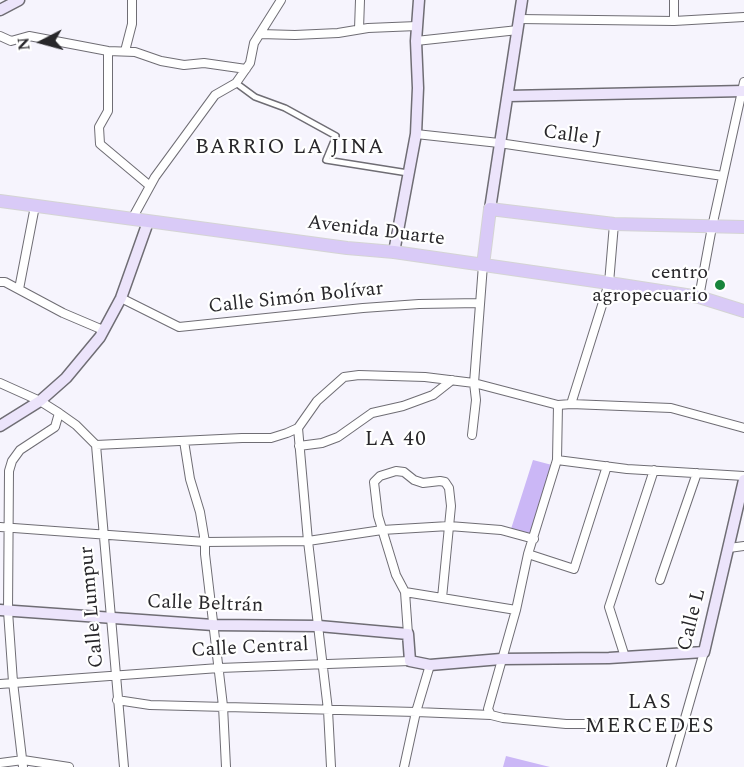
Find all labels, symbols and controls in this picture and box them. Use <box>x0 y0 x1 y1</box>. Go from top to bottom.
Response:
north arrow <box>12 12 72 72</box>
text: N <box>11 36 37 52</box>
street label: Calle J <box>541 121 603 153</box>
district label: BARRIO LA JINA <box>195 136 385 162</box>
street label: Avenida Duarte <box>306 212 446 252</box>
place label: centro agropecuario <box>592 262 708 309</box>
street label: Calle Simón Bolívar <box>207 278 385 320</box>
marker: centro agropecuario <box>713 278 727 292</box>
district label: LA 40 <box>365 428 427 454</box>
street label: Calle Lumpur <box>76 545 110 669</box>
street label: Calle L <box>674 586 712 654</box>
street label: Calle Beltrán <box>146 591 264 619</box>
street label: Calle Central <box>191 634 309 664</box>
district label: LAS MERCEDES <box>585 691 715 741</box>

